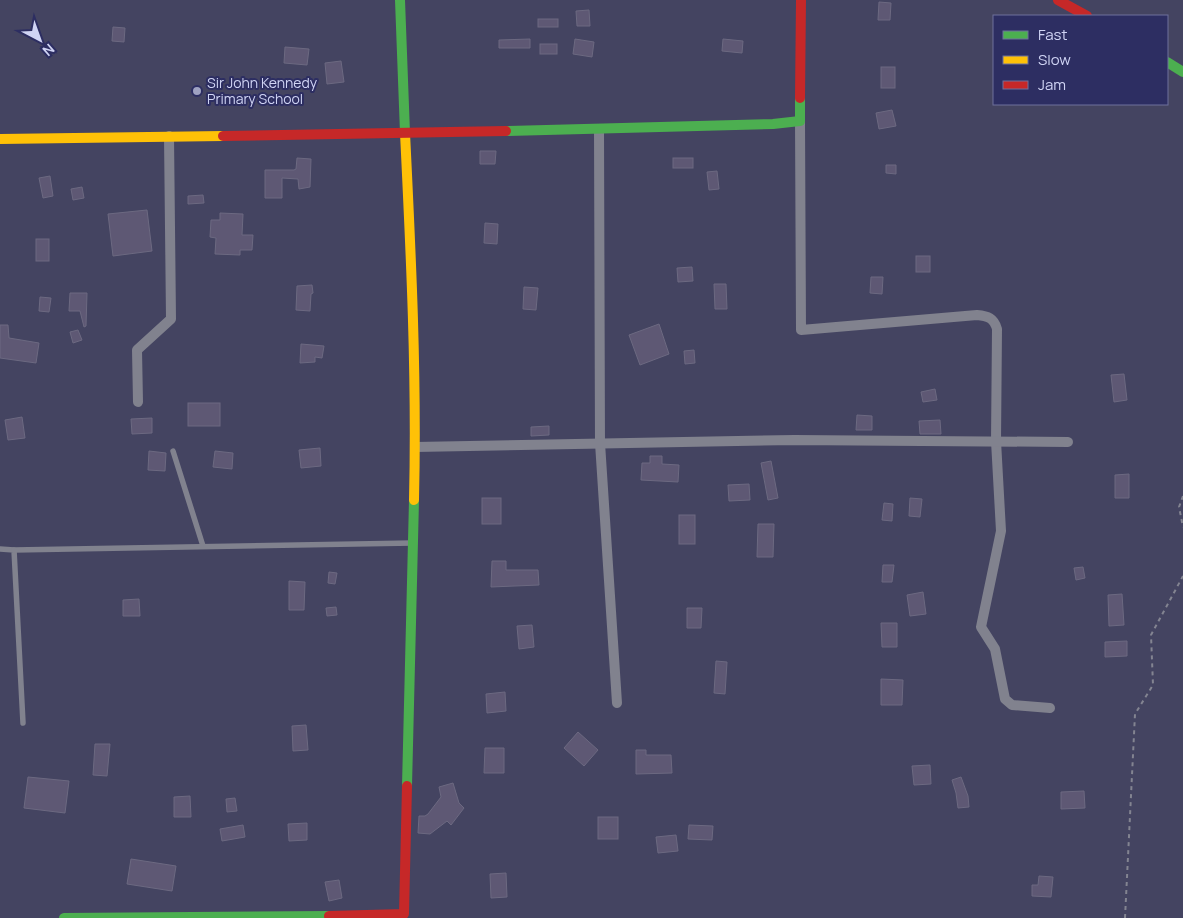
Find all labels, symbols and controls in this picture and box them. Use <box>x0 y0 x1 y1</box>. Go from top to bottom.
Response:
north arrow <box>15 15 65 65</box>
legend <box>993 15 1168 105</box>
text: Fast <box>1038 24 1067 45</box>
text: N <box>39 40 59 61</box>
text: Slow <box>1038 49 1071 70</box>
place label: Sir John Kennedy Primary School <box>207 73 318 108</box>
text: Jam <box>1038 74 1066 95</box>
marker: Sir John Kennedy Primary School <box>191 85 203 97</box>

